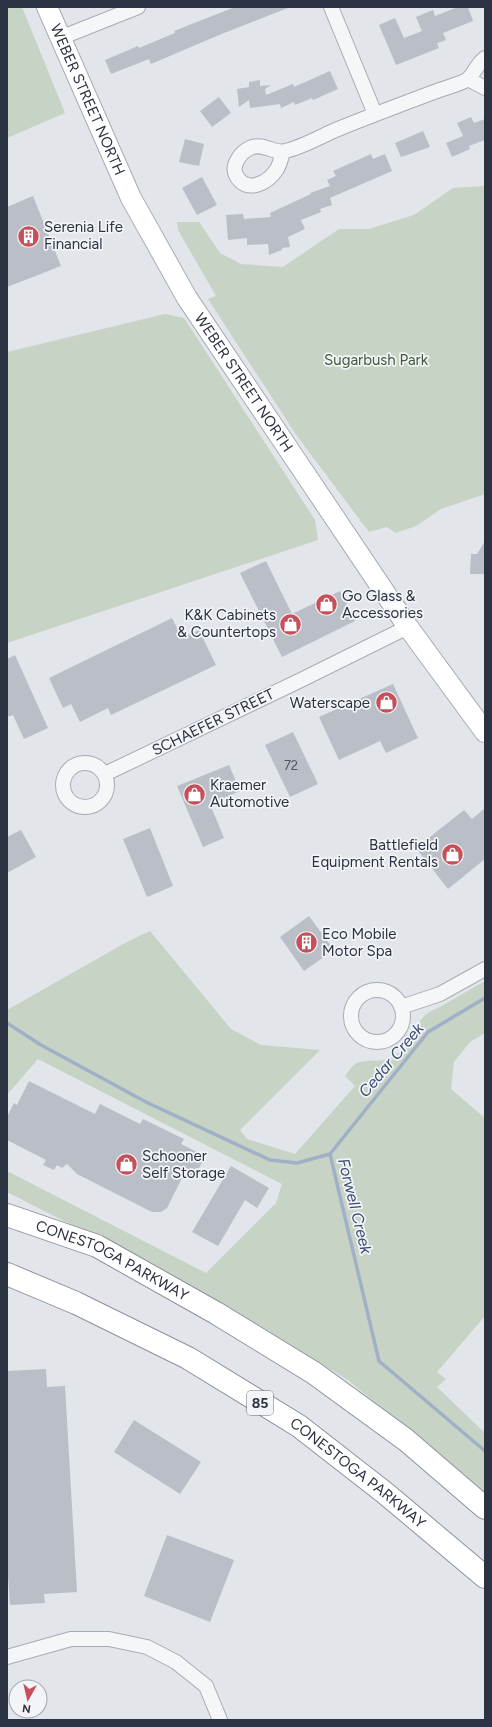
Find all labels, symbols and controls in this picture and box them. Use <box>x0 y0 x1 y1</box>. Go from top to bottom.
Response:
street label: WEBER STREET NORTH <box>47 21 129 178</box>
place label: Serenia Life Financial <box>44 218 123 253</box>
building icon: Serenia Life Financial <box>15 223 41 249</box>
street label: WEBER STREET NORTH <box>191 310 297 455</box>
park label: Sugarbush Park <box>324 351 429 369</box>
place label: Go Glass & Accessories <box>342 587 423 622</box>
shop icon: Go Glass & Accessories <box>313 592 339 618</box>
place label: K&K Cabinets & Countertops <box>177 606 276 641</box>
shop icon: K&K Cabinets & Countertops <box>278 611 304 637</box>
street label: SCHAEFER STREET <box>149 684 278 759</box>
shop icon: Waterscape <box>373 690 399 716</box>
place label: Waterscape <box>290 694 370 712</box>
house number: 72 <box>284 758 298 773</box>
place label: Kraemer Automotive <box>210 776 289 811</box>
shop icon: Kraemer Automotive <box>182 781 208 807</box>
place label: Battlefield Equipment Rentals <box>312 836 438 871</box>
shop icon: Battlefield Equipment Rentals <box>440 841 466 867</box>
place label: Eco Mobile Motor Spa <box>322 925 397 960</box>
building icon: Eco Mobile Motor Spa <box>294 930 320 956</box>
water label: Cedar Creek <box>355 1018 428 1101</box>
place label: Schooner Self Storage <box>142 1147 225 1182</box>
shop icon: Schooner Self Storage <box>113 1152 139 1178</box>
water label: Forwell Creek <box>334 1156 376 1257</box>
street label: CONESTOGA PARKWAY <box>34 1217 192 1305</box>
road number: 85 <box>247 1391 273 1415</box>
street label: CONESTOGA PARKWAY <box>287 1414 429 1532</box>
north arrow <box>8 1679 48 1719</box>
text: N <box>22 1701 32 1715</box>

